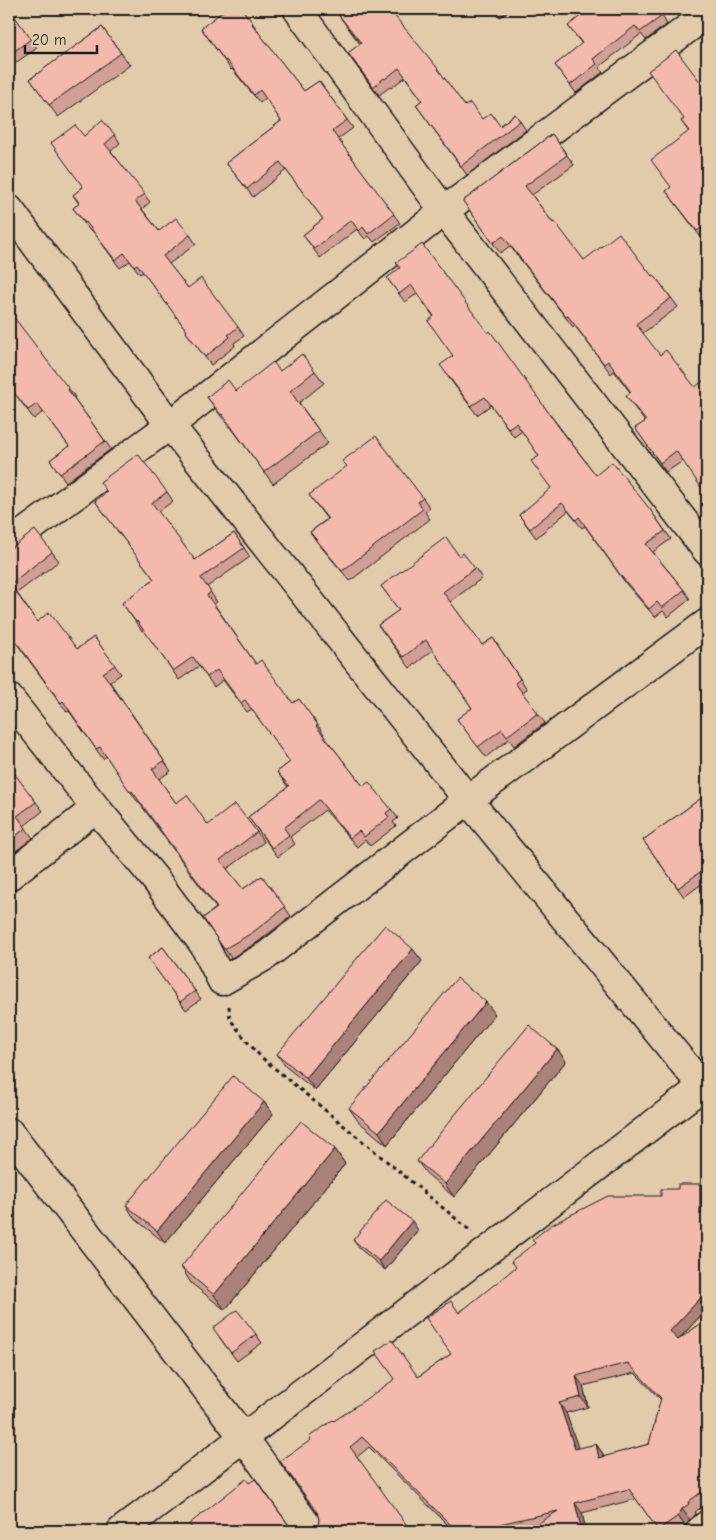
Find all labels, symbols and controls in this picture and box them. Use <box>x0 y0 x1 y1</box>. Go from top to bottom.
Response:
scale bar <box>25 22 98 54</box>
text: 20 m <box>32 31 66 49</box>

